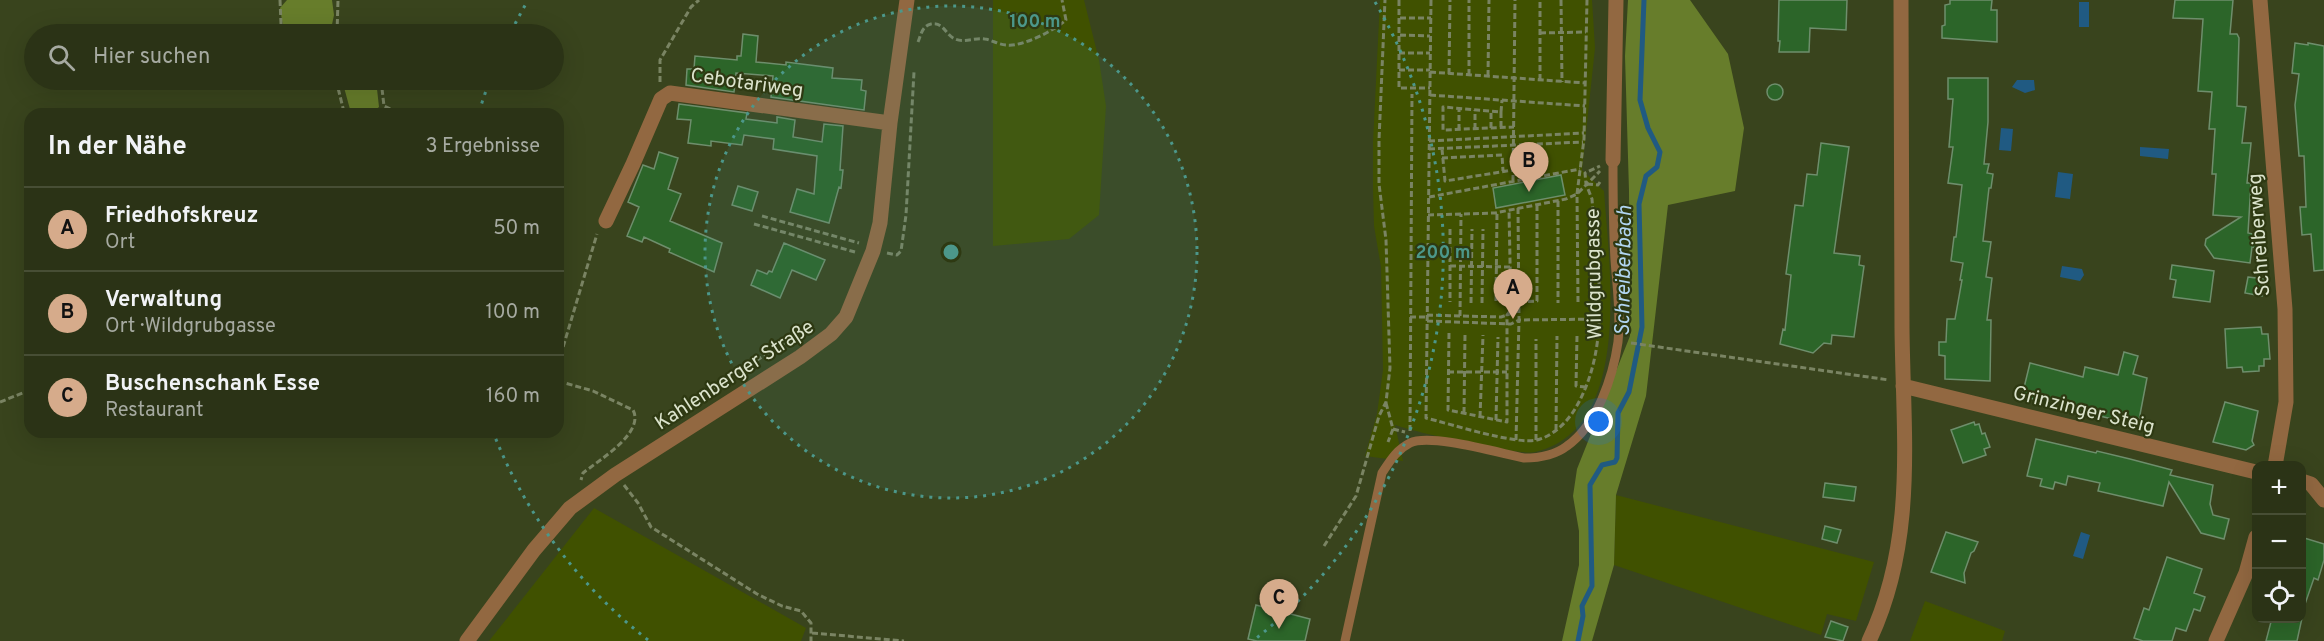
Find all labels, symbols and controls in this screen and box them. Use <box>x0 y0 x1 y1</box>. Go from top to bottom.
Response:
text: 100 m <box>1009 11 1061 34</box>
search box <box>24 24 564 90</box>
icon: search <box>45 41 78 74</box>
text: Hier suchen <box>93 44 210 71</box>
street label: Cebotariweg <box>689 63 805 105</box>
text: In der Nähe <box>48 131 187 164</box>
text: 3 Ergebnisse <box>425 134 540 160</box>
pin: B <box>1510 142 1549 192</box>
street label: Schreiberweg <box>2243 173 2277 297</box>
text: Friedhofskreuz <box>105 203 258 230</box>
water label: Schreiberbach <box>1610 205 1639 337</box>
street label: Wildgrubgasse <box>1581 208 1609 340</box>
text: A <box>60 216 75 242</box>
text: 50 m <box>493 216 540 242</box>
text: Ort <box>105 230 135 256</box>
centre of rings <box>941 242 961 262</box>
text: 200 m <box>1415 242 1471 265</box>
pin: A <box>1494 270 1532 319</box>
text: Verwaltung <box>105 287 222 314</box>
text: B <box>61 300 74 326</box>
text: 100 m <box>485 300 540 326</box>
text: Ort · Wildgrubgasse <box>105 314 276 340</box>
street label: Kahlenberger Straße <box>651 314 820 437</box>
text: Buschenschank Esse <box>105 371 320 398</box>
street label: Grinzinger Steig <box>2010 381 2157 441</box>
text: C <box>61 384 74 410</box>
text: 160 m <box>486 384 540 410</box>
text: Restaurant <box>105 398 204 424</box>
your location <box>1584 407 1613 436</box>
map controls <box>2252 461 2306 623</box>
button: + <box>2252 461 2306 515</box>
button: − <box>2252 515 2306 569</box>
button: locate <box>2252 569 2306 623</box>
pin: C <box>1260 580 1298 629</box>

